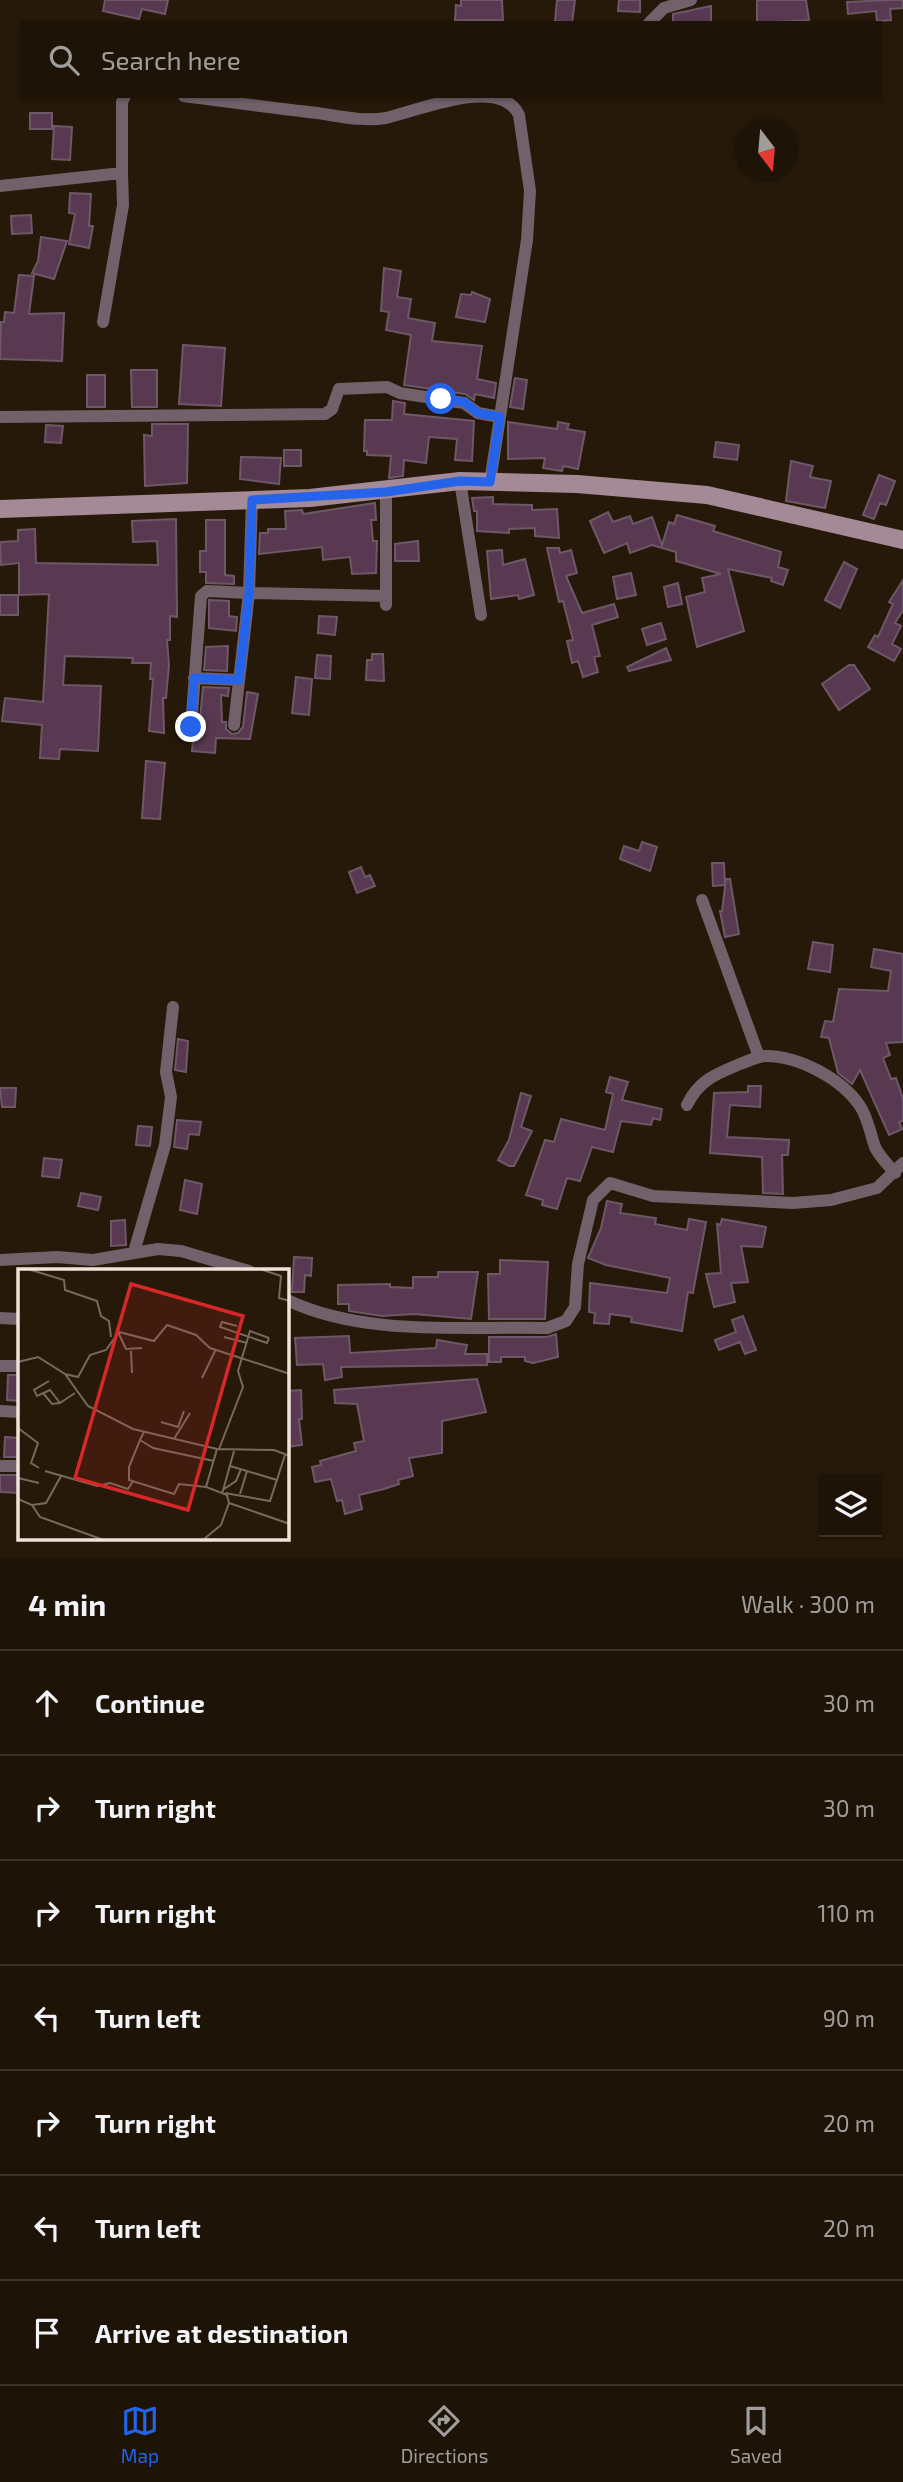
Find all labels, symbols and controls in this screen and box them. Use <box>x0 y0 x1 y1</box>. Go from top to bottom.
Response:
search box <box>21 21 882 98</box>
icon: search <box>45 41 83 79</box>
text: Search here <box>101 44 241 75</box>
north arrow <box>735 119 798 182</box>
route start <box>425 383 456 414</box>
route end <box>175 711 206 742</box>
inset map <box>18 1269 289 1540</box>
map controls <box>819 1474 882 1537</box>
button: layers <box>819 1474 882 1537</box>
text: 4 min <box>28 1586 106 1622</box>
text: Walk · 300 m <box>741 1590 875 1618</box>
icon: ahead <box>28 1684 66 1722</box>
text: Continue <box>95 1687 205 1718</box>
text: 30 m <box>823 1689 875 1717</box>
icon: right <box>28 1789 66 1827</box>
text: Turn right <box>95 1792 216 1823</box>
text: 30 m <box>823 1794 875 1822</box>
icon: right <box>28 1894 66 1932</box>
text: Turn right <box>95 1897 216 1928</box>
text: 110 m <box>818 1899 875 1927</box>
icon: left <box>28 1999 66 2037</box>
text: Turn left <box>95 2002 201 2033</box>
text: 90 m <box>823 2004 875 2032</box>
icon: right <box>28 2104 66 2142</box>
text: Turn right <box>95 2107 216 2138</box>
text: 20 m <box>823 2109 875 2137</box>
icon: left <box>28 2209 66 2247</box>
text: Turn left <box>95 2212 201 2243</box>
text: 20 m <box>823 2214 875 2242</box>
icon: arrive <box>28 2314 66 2352</box>
text: Arrive at destination <box>95 2317 348 2348</box>
tab: Map <box>121 2402 159 2467</box>
tab: Directions <box>401 2402 488 2467</box>
tab: Saved <box>730 2402 782 2467</box>

